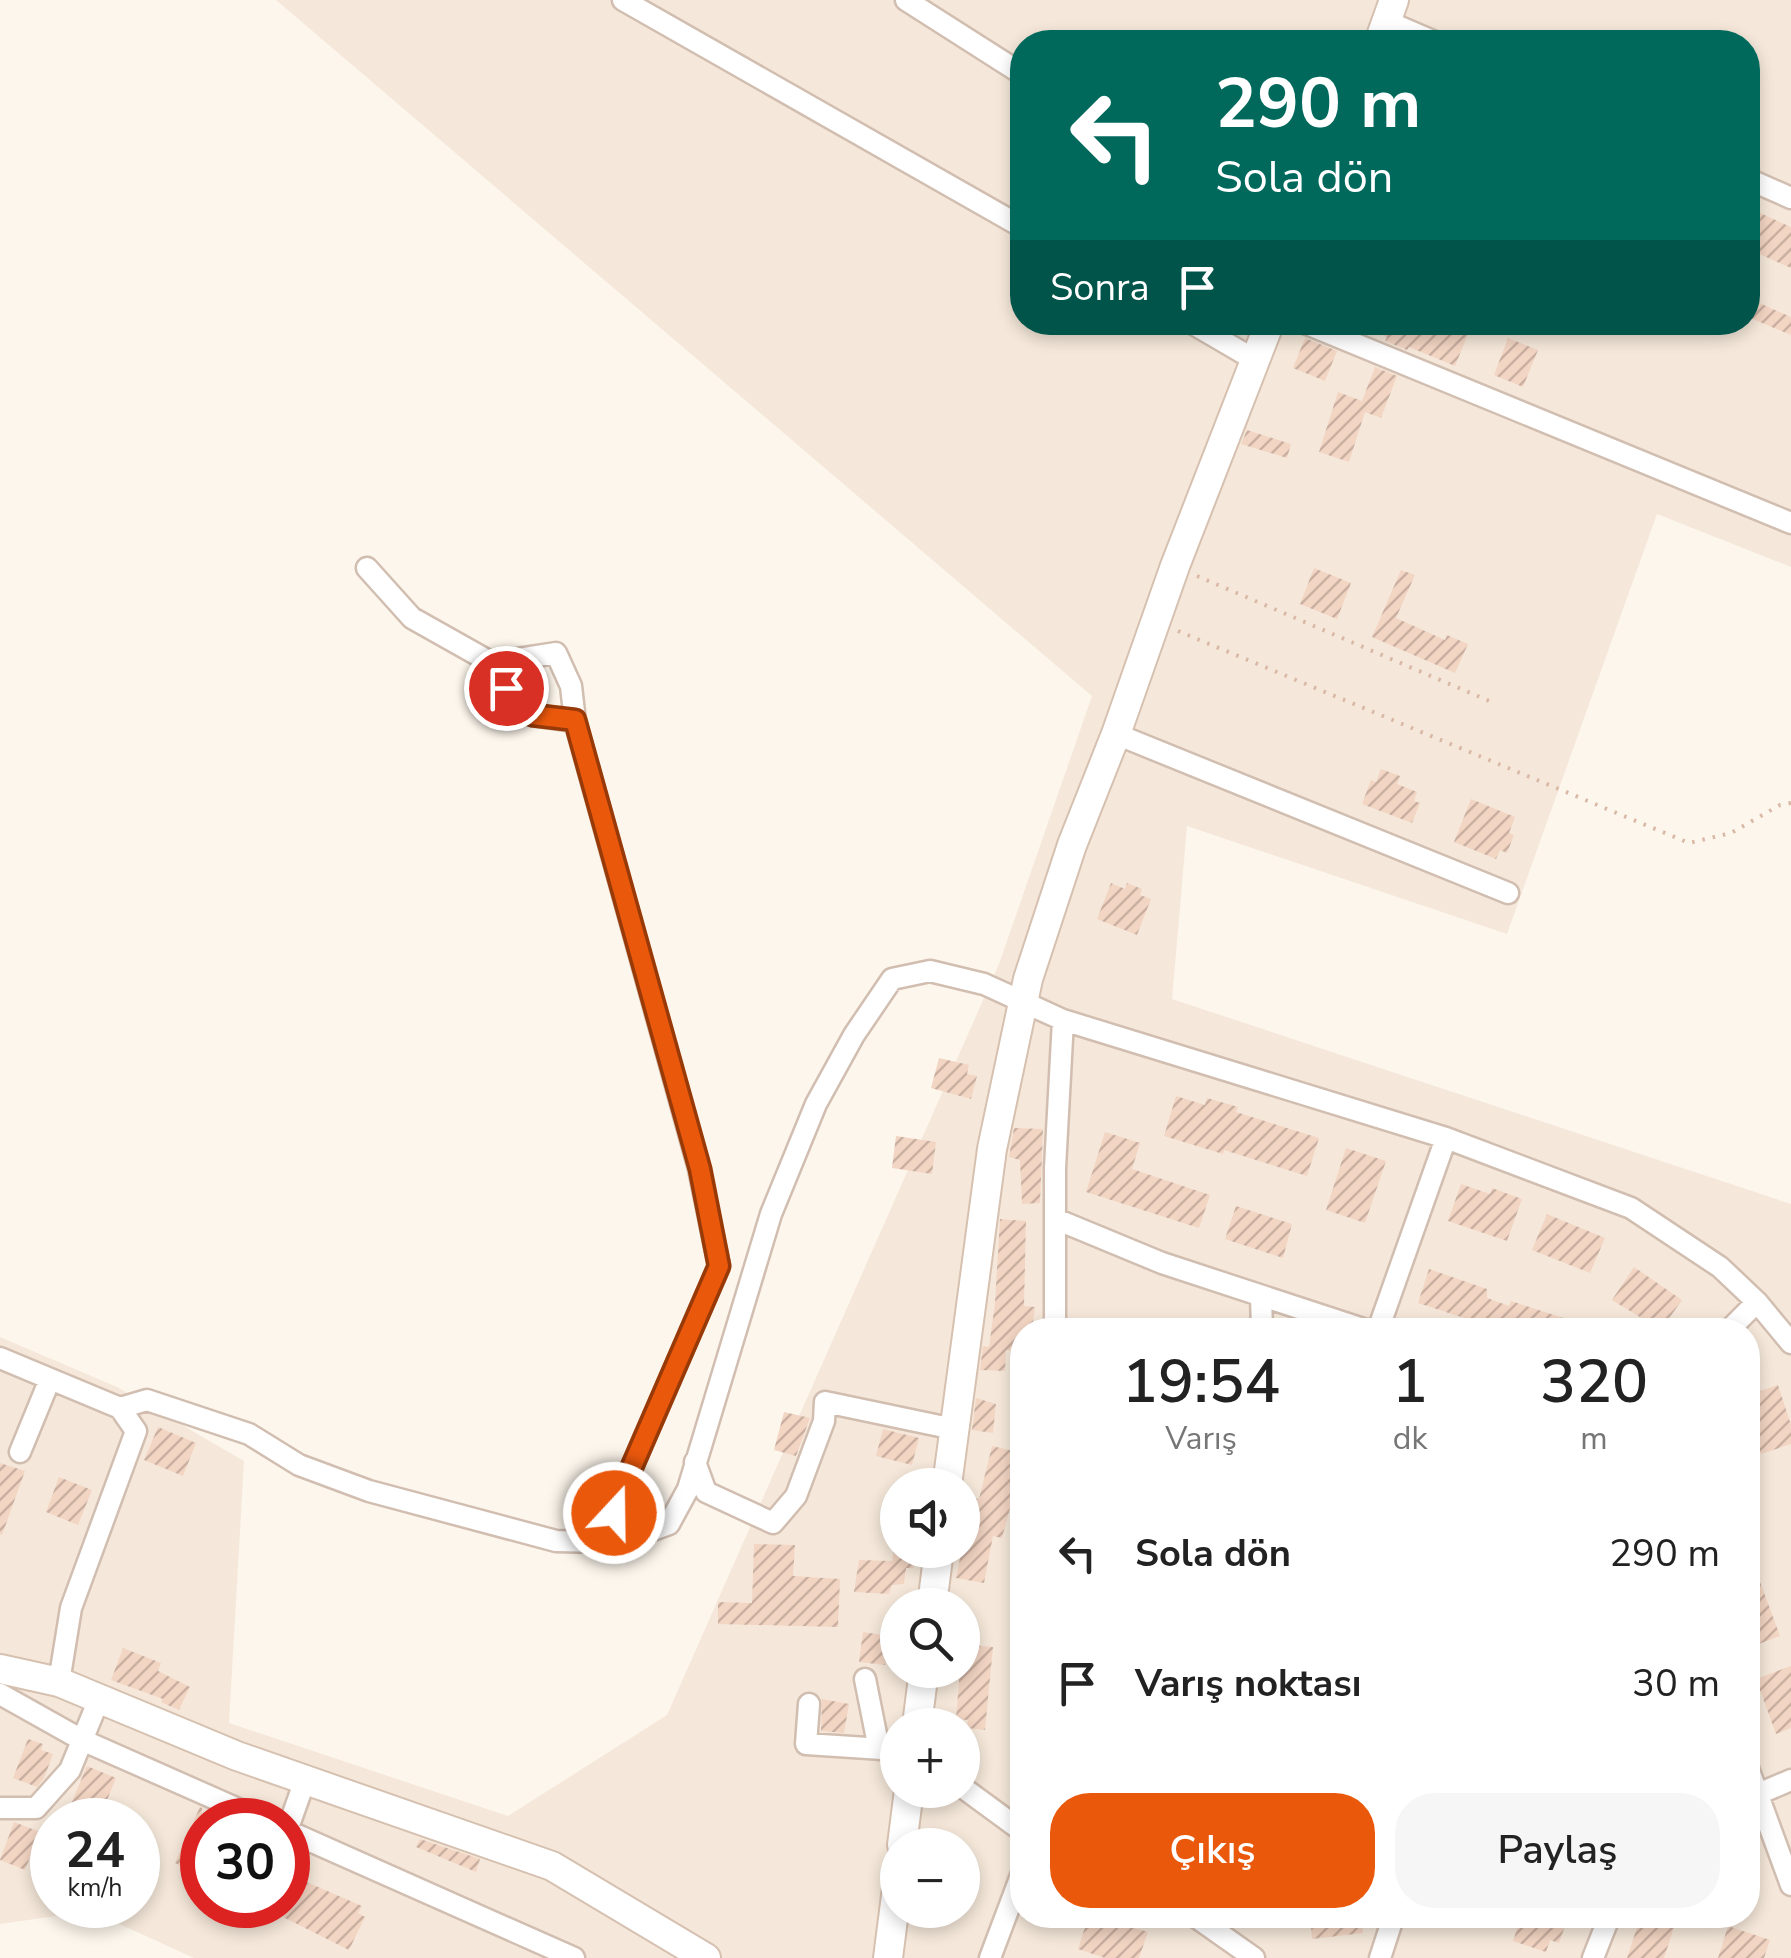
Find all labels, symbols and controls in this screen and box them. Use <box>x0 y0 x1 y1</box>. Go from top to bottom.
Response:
text: 290 m <box>1215 56 1421 152</box>
icon: left <box>1050 70 1180 200</box>
text: Sola dön <box>1215 147 1393 208</box>
icon: arrive <box>1170 260 1225 315</box>
text: Sonra <box>1050 262 1150 313</box>
pin <box>464 646 549 731</box>
icon: arrive <box>479 661 534 716</box>
text: 19:54 <box>1122 1341 1280 1423</box>
text: 1 <box>1392 1341 1428 1423</box>
text: 320 <box>1540 1341 1648 1423</box>
text: Varış <box>1165 1417 1237 1460</box>
text: dk <box>1393 1417 1427 1460</box>
text: m <box>1580 1417 1608 1460</box>
position arrow <box>562 1461 666 1565</box>
map controls <box>880 1468 980 1928</box>
button: sound <box>880 1468 980 1568</box>
icon: left <box>1050 1526 1105 1581</box>
text: Sola dön <box>1135 1528 1291 1579</box>
text: 290 m <box>1609 1528 1720 1579</box>
button: search <box>880 1588 980 1688</box>
icon: arrive <box>1050 1656 1105 1711</box>
text: Varış noktası <box>1135 1658 1362 1709</box>
text: 30 m <box>1632 1658 1720 1709</box>
button: + <box>880 1708 980 1808</box>
button: Çıkış <box>1050 1793 1375 1908</box>
button: Paylaş <box>1395 1793 1720 1908</box>
speed limit sign: 30 <box>180 1798 310 1928</box>
text: 24 <box>65 1816 125 1885</box>
button: − <box>880 1828 980 1928</box>
text: km/h <box>67 1871 123 1905</box>

